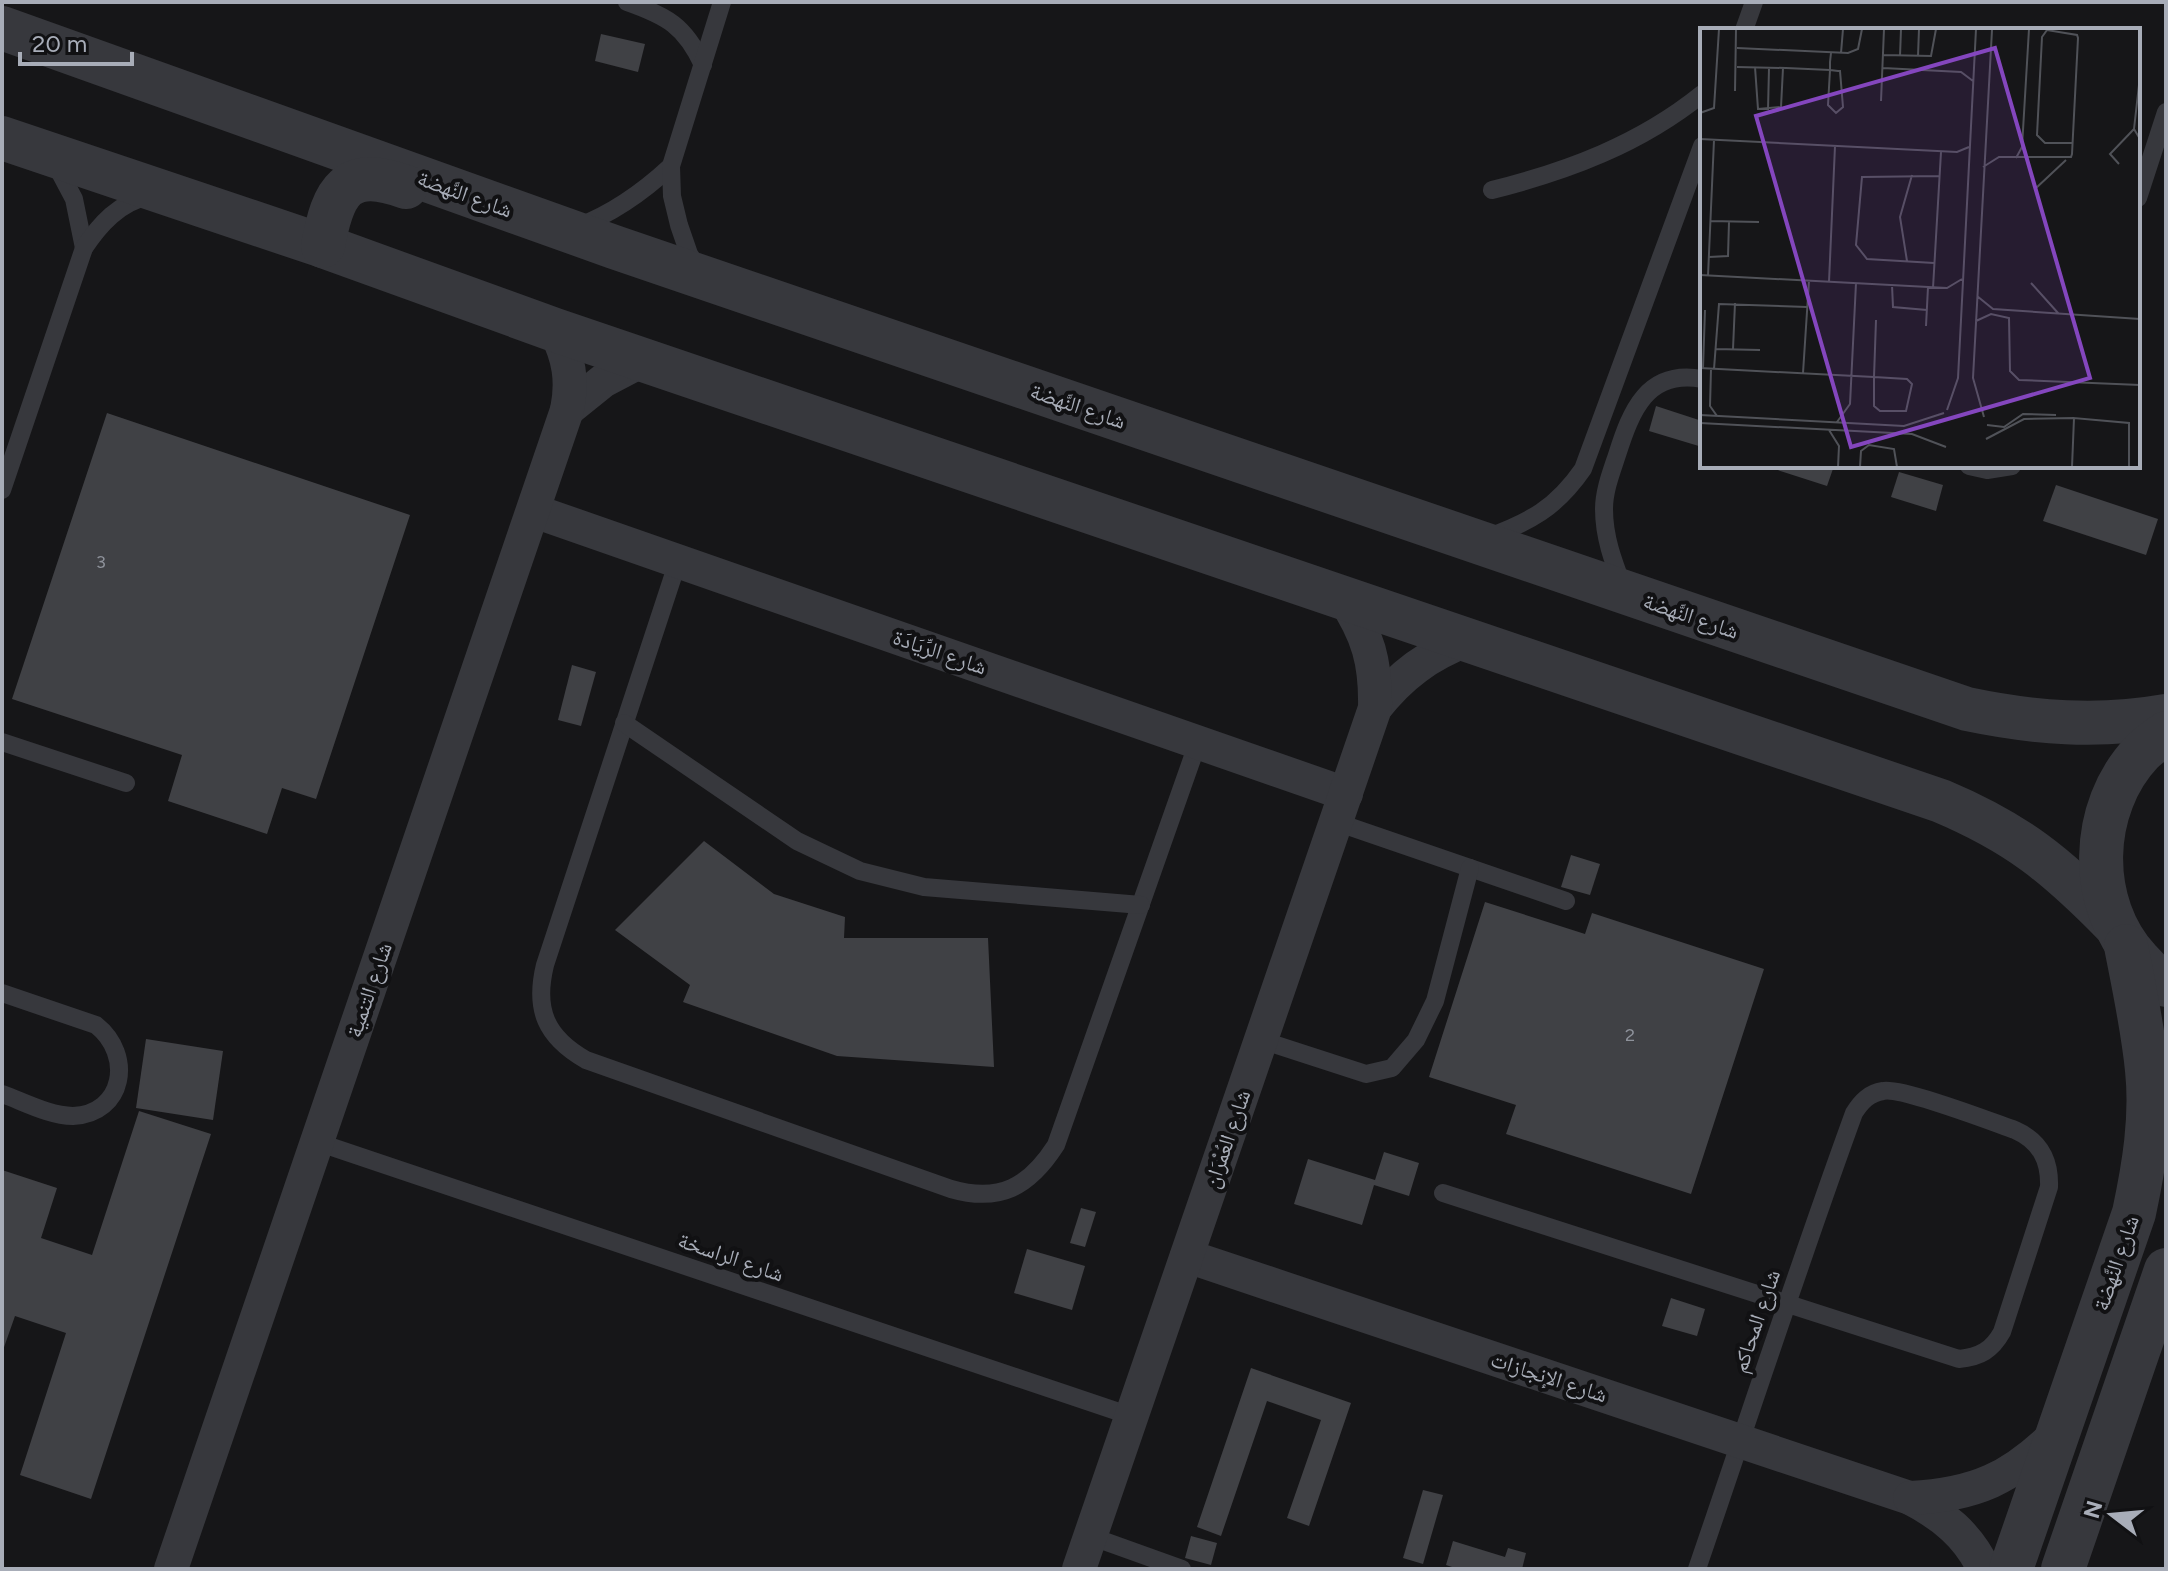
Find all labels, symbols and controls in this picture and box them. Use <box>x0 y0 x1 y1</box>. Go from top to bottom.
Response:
scale bar <box>20 16 132 66</box>
inset map <box>1700 28 2140 468</box>
text: 20 m <box>32 29 87 58</box>
street label: شارع النَّهضة <box>414 164 516 224</box>
street label: شارع النَّهضة <box>1027 377 1129 435</box>
house number: 3 <box>96 551 106 573</box>
street label: شارع النَّهضة <box>1640 587 1742 645</box>
street label: شارع الرِّيَادَة <box>890 623 990 681</box>
street label: شارع التنمية <box>340 939 398 1041</box>
house number: 2 <box>1625 1024 1635 1046</box>
street label: شارع العُمْرَان <box>1198 1086 1256 1192</box>
street label: شارع النَّهضة <box>2087 1212 2145 1314</box>
street label: شارع الراسخة <box>674 1226 788 1288</box>
street label: شارع المحاكم <box>1726 1266 1787 1376</box>
street label: شارع الإنجازات <box>1487 1345 1611 1409</box>
north arrow <box>2072 1475 2152 1555</box>
text: N <box>2078 1498 2109 1522</box>

